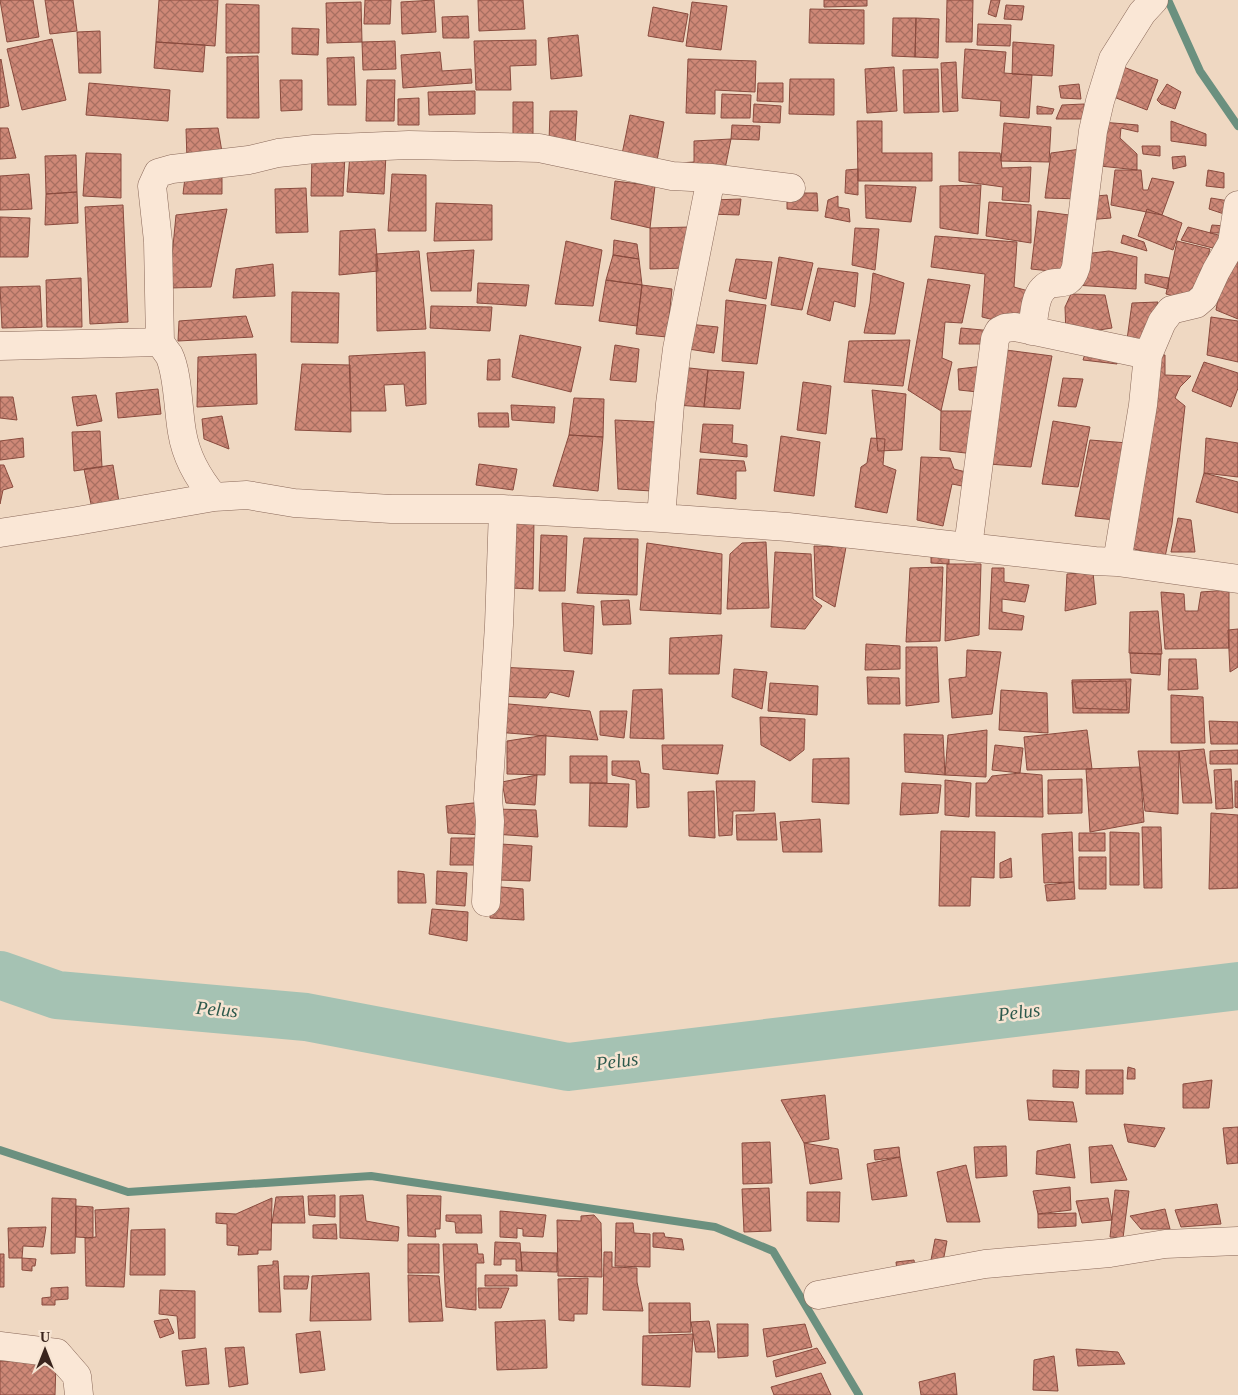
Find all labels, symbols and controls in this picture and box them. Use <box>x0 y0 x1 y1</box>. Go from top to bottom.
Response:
water label: Pelus <box>194 997 239 1021</box>
water label: Pelus <box>996 999 1041 1025</box>
water label: Pelus <box>594 1048 639 1074</box>
north arrow <box>20 1325 70 1375</box>
text: U <box>40 1330 50 1345</box>

